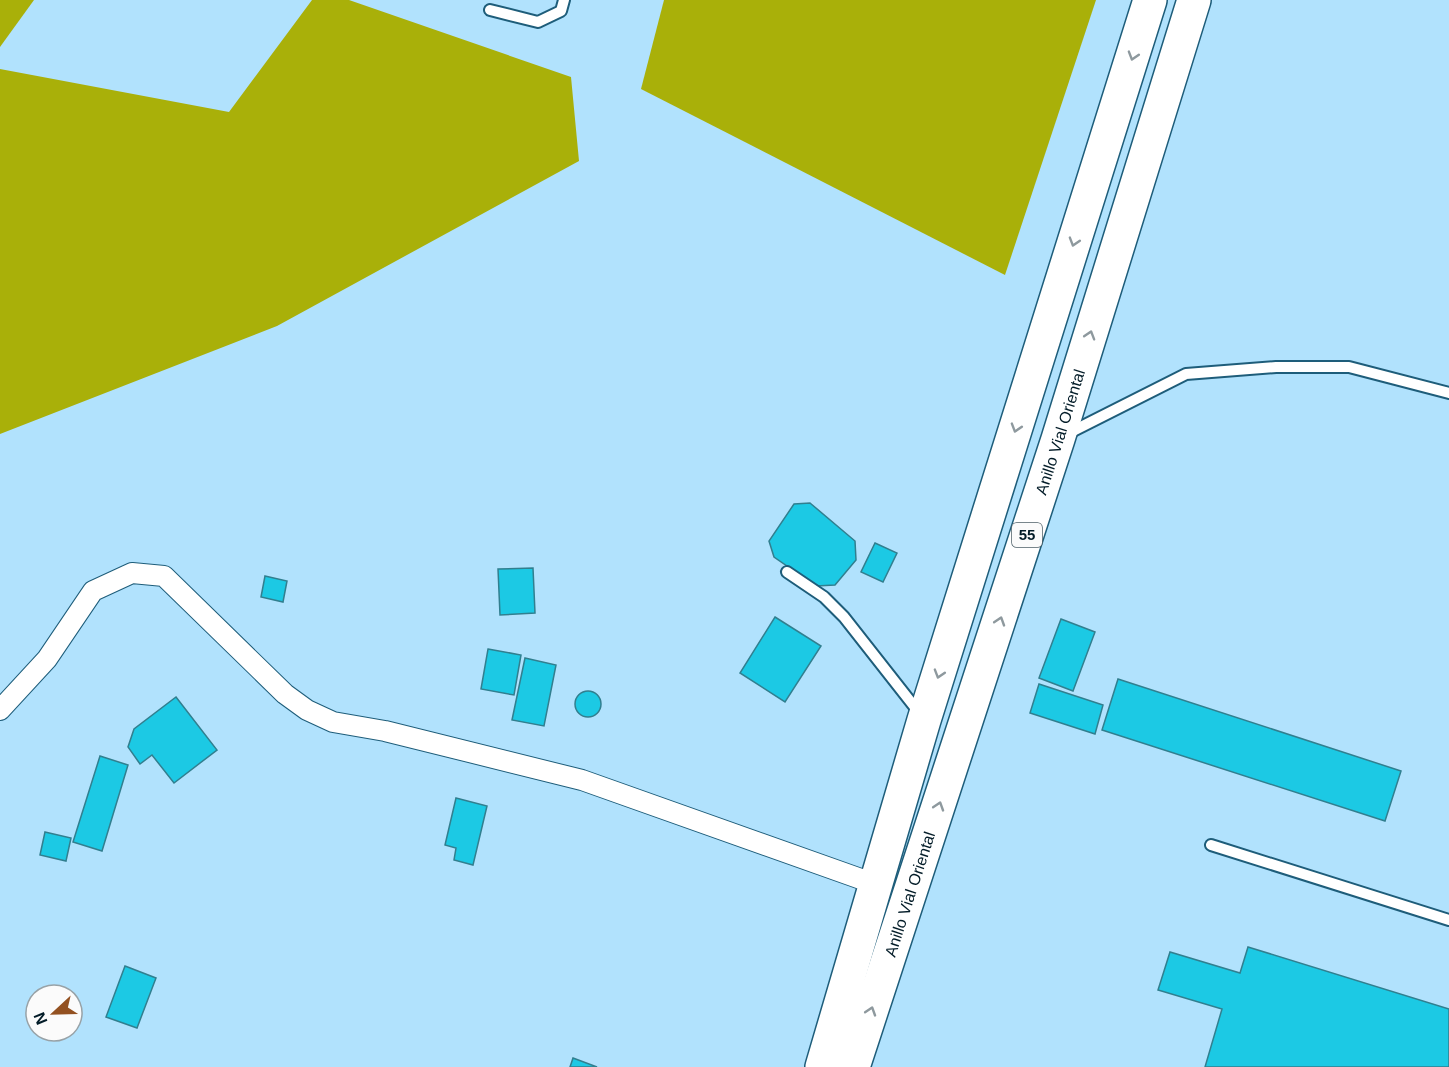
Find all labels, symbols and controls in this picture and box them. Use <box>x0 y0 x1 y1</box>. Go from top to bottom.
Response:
one-way arrow <box>1128 50 1140 61</box>
one-way arrow <box>1069 236 1081 247</box>
one-way arrow <box>1083 330 1095 341</box>
street label: Anillo Vial Oriental <box>1032 367 1088 497</box>
one-way arrow <box>1011 422 1023 433</box>
road number: 55 <box>1012 523 1042 547</box>
one-way arrow <box>992 616 1005 627</box>
one-way arrow <box>933 668 946 679</box>
one-way arrow <box>931 801 944 812</box>
street label: Anillo Vial Oriental <box>882 829 938 959</box>
north arrow <box>24 983 84 1043</box>
one-way arrow <box>864 1006 876 1017</box>
text: N <box>31 1010 51 1027</box>

